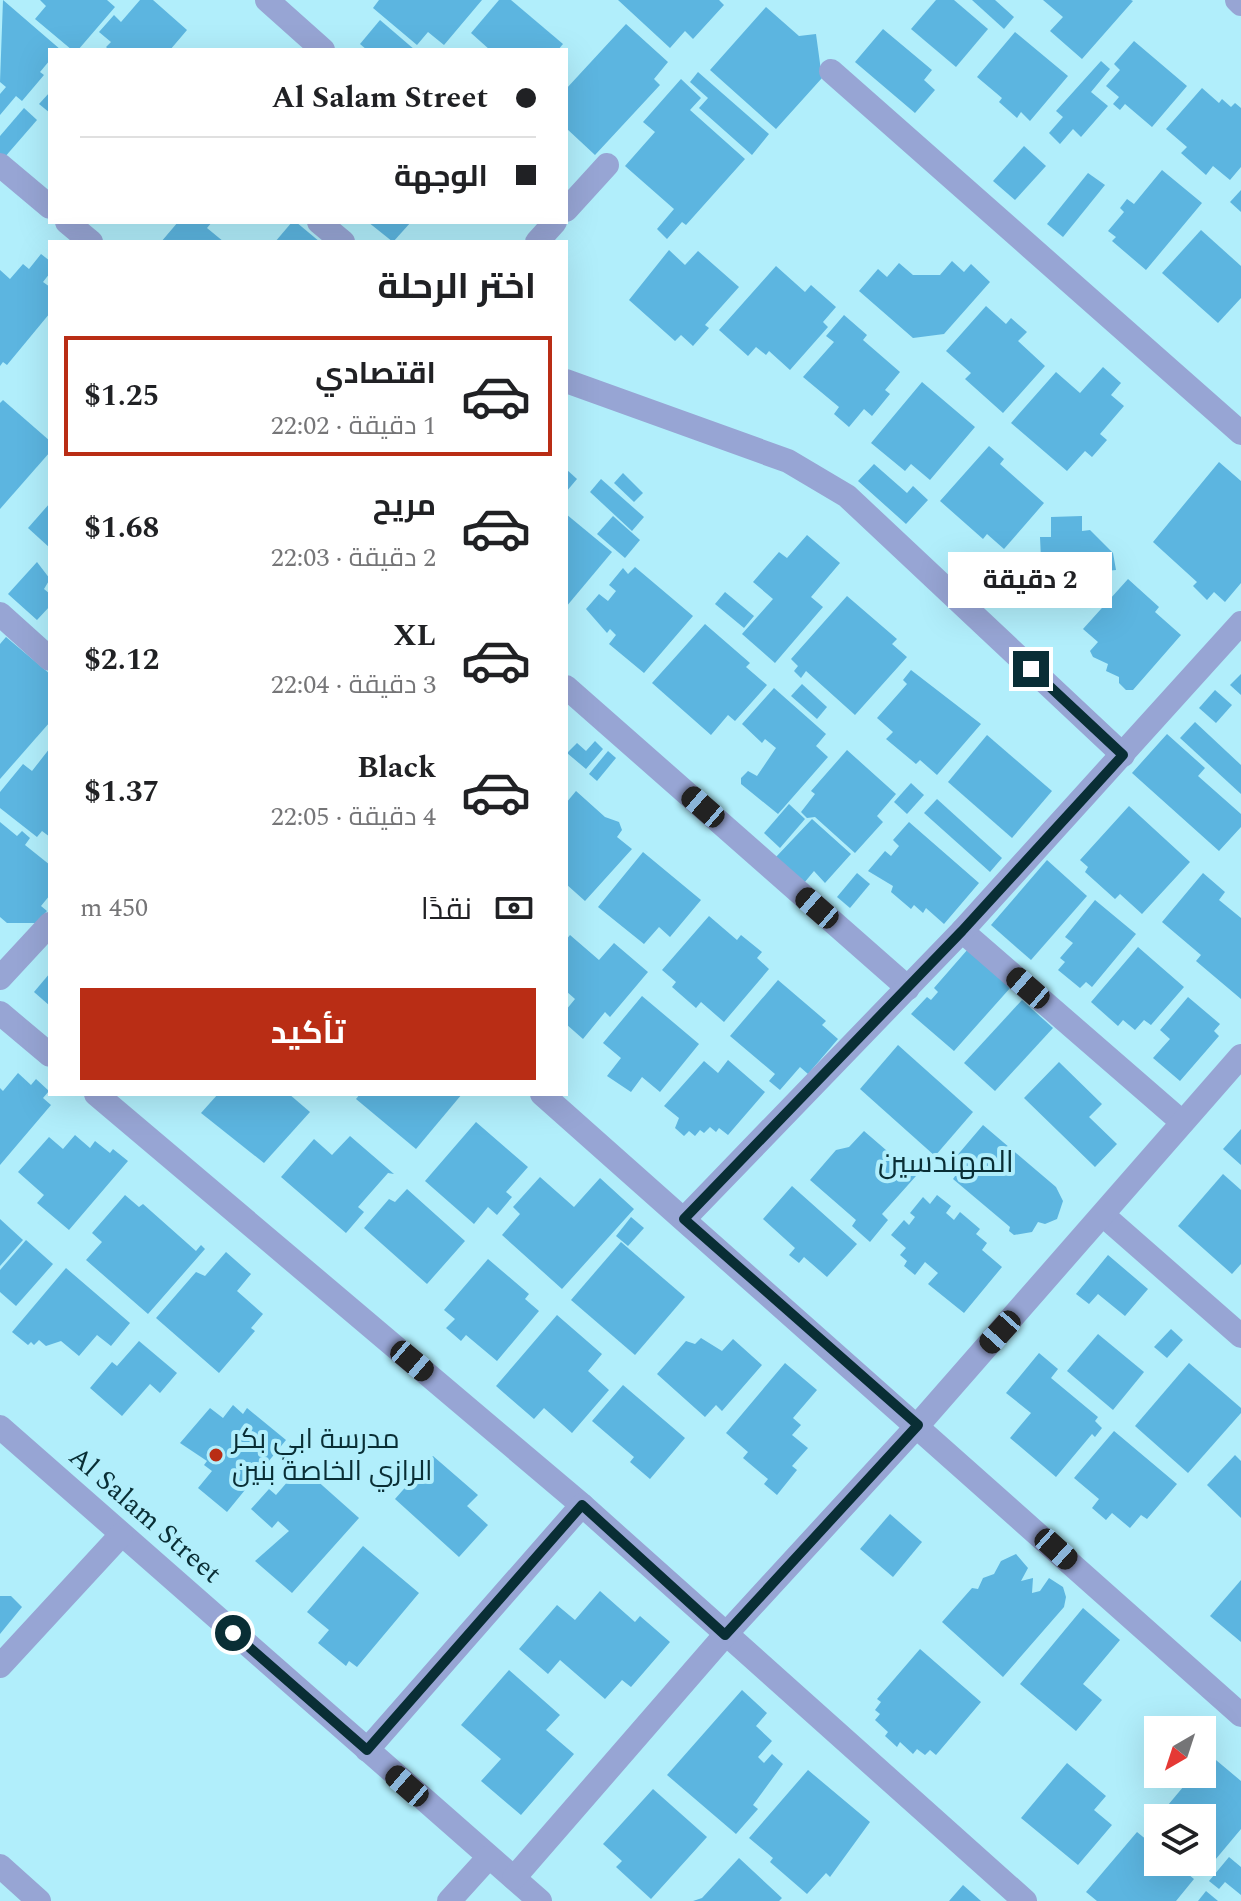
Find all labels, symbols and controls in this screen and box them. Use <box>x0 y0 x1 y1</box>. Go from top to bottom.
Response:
text: Al Salam Street <box>272 75 488 121</box>
text: الوجهة <box>394 154 488 200</box>
text: اختر الرحلة <box>377 260 536 315</box>
text: اقتصادي <box>315 351 436 397</box>
icon: car <box>460 360 532 432</box>
text: $1.25 <box>84 373 159 419</box>
text: 1 دقيقة · 22:02 <box>271 406 436 446</box>
text: مريح <box>373 483 436 529</box>
icon: car <box>460 492 532 564</box>
text: $1.68 <box>84 505 159 551</box>
text: 2 دقيقة · 22:03 <box>271 538 436 578</box>
callout: 2 دقيقة <box>949 553 1113 609</box>
text: 2 دقيقة <box>983 560 1077 600</box>
text: XL <box>393 613 436 659</box>
icon: car <box>460 624 532 696</box>
text: $2.12 <box>84 637 159 683</box>
route end <box>1013 651 1049 687</box>
text: 3 دقيقة · 22:04 <box>271 665 436 705</box>
text: Black <box>357 745 436 791</box>
icon: car <box>460 756 532 828</box>
text: $1.37 <box>84 769 159 815</box>
car <box>677 782 729 832</box>
text: 4 دقيقة · 22:05 <box>271 797 436 837</box>
car <box>791 883 843 933</box>
icon: cash <box>492 886 536 930</box>
text: نقدًا <box>421 887 472 933</box>
text: 450 m <box>80 888 148 928</box>
car <box>1002 963 1054 1013</box>
button: تأكيد <box>80 988 536 1080</box>
district label: المهندسين <box>878 1140 1014 1186</box>
car <box>975 1306 1025 1358</box>
car <box>386 1336 438 1386</box>
place label: مدرسة ابي بكر الرازي الخاصة بنين <box>230 1418 433 1493</box>
street label: Al Salam Street <box>59 1436 231 1594</box>
marker: مدرسة ابي بكر الرازي الخاصة بنين <box>207 1446 225 1464</box>
car <box>1030 1524 1082 1574</box>
route start <box>215 1615 251 1651</box>
north arrow <box>1144 1716 1216 1788</box>
map controls <box>1144 1716 1216 1876</box>
car <box>381 1761 433 1811</box>
button: layers <box>1144 1804 1216 1876</box>

